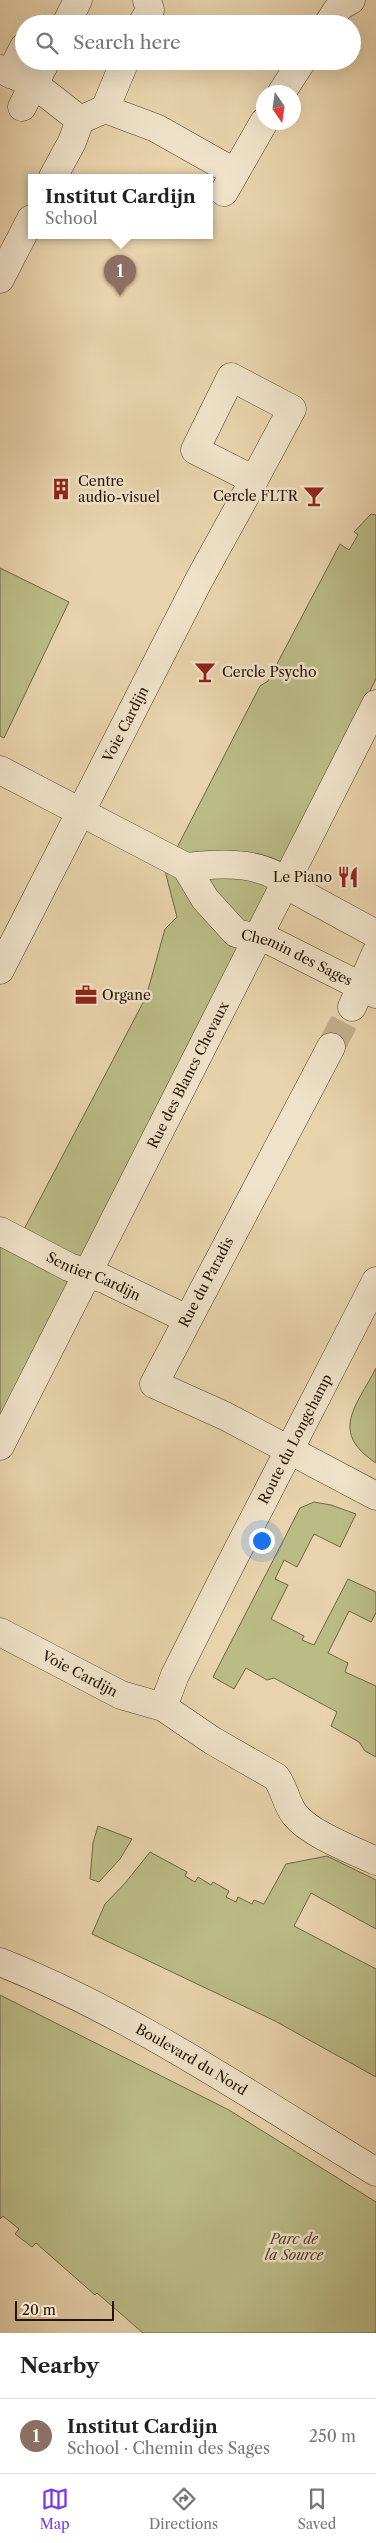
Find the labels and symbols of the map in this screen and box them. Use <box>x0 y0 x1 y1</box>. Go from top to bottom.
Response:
north arrow <box>256 85 301 130</box>
pin: 1 <box>104 255 136 296</box>
place label: Centre audio-visuel <box>78 472 160 506</box>
building icon: Centre audio-visuel <box>48 476 74 502</box>
bar icon: Cercle FLTR <box>301 483 327 509</box>
place label: Cercle FLTR <box>213 487 299 505</box>
bar icon: Cercle Psycho <box>192 659 218 685</box>
place label: Cercle Psycho <box>222 663 317 681</box>
street label: Voie Cardijn <box>98 683 152 766</box>
restaurant icon: Le Piano <box>335 864 361 890</box>
place label: Le Piano <box>273 868 332 886</box>
street label: Chemin des Sages <box>239 925 355 990</box>
office icon: Organe <box>73 982 99 1008</box>
place label: Organe <box>102 986 151 1004</box>
street label: Rue des Blancs Chevaux <box>143 998 233 1151</box>
street label: Rue du Paradis <box>175 1234 237 1330</box>
street label: Sentier Cardijn <box>43 1248 144 1304</box>
street label: Route du Longchamp <box>254 1371 336 1507</box>
your location <box>249 1528 275 1554</box>
street label: Voie Cardijn <box>38 1646 121 1701</box>
street label: Boulevard du Nord <box>133 2020 251 2099</box>
park label: Parc de la Source <box>265 2230 325 2264</box>
scale bar <box>15 2298 114 2321</box>

